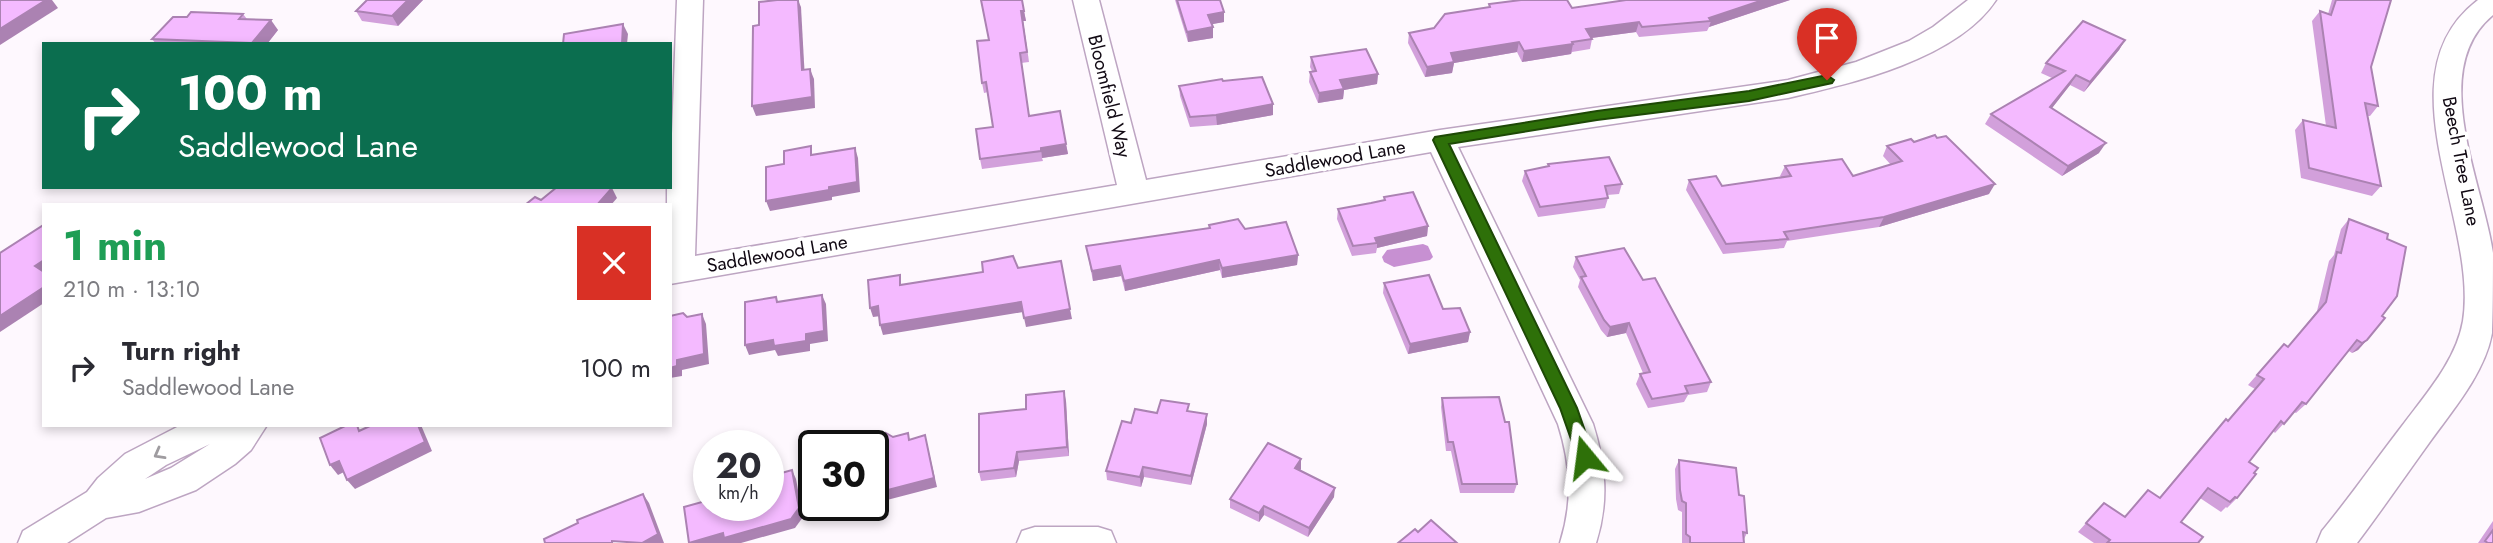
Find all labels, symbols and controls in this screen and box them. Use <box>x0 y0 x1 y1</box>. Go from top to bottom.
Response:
pin <box>1797 8 1857 80</box>
icon: arrive <box>1808 19 1846 57</box>
street label: Bloomfield Way <box>1081 32 1138 161</box>
text: 100 m <box>178 58 323 128</box>
icon: right <box>63 70 154 161</box>
street label: Beech Tree Lane <box>2436 94 2487 228</box>
text: Saddlewood Lane <box>178 123 418 169</box>
street label: Saddlewood Lane <box>1263 133 1408 184</box>
text: 1 min <box>63 215 167 276</box>
button: close <box>577 226 651 300</box>
street label: Saddlewood Lane <box>705 228 850 279</box>
text: 210 m · 13:10 <box>63 272 200 306</box>
text: Turn right <box>122 332 240 370</box>
icon: right <box>63 349 101 387</box>
text: 100 m <box>580 349 651 387</box>
text: Saddlewood Lane <box>122 370 294 404</box>
position arrow <box>1548 420 1622 494</box>
speed limit sign: 30 <box>798 430 889 521</box>
text: 20 <box>715 441 762 491</box>
one-way arrow <box>153 445 166 459</box>
text: km/h <box>718 480 759 506</box>

